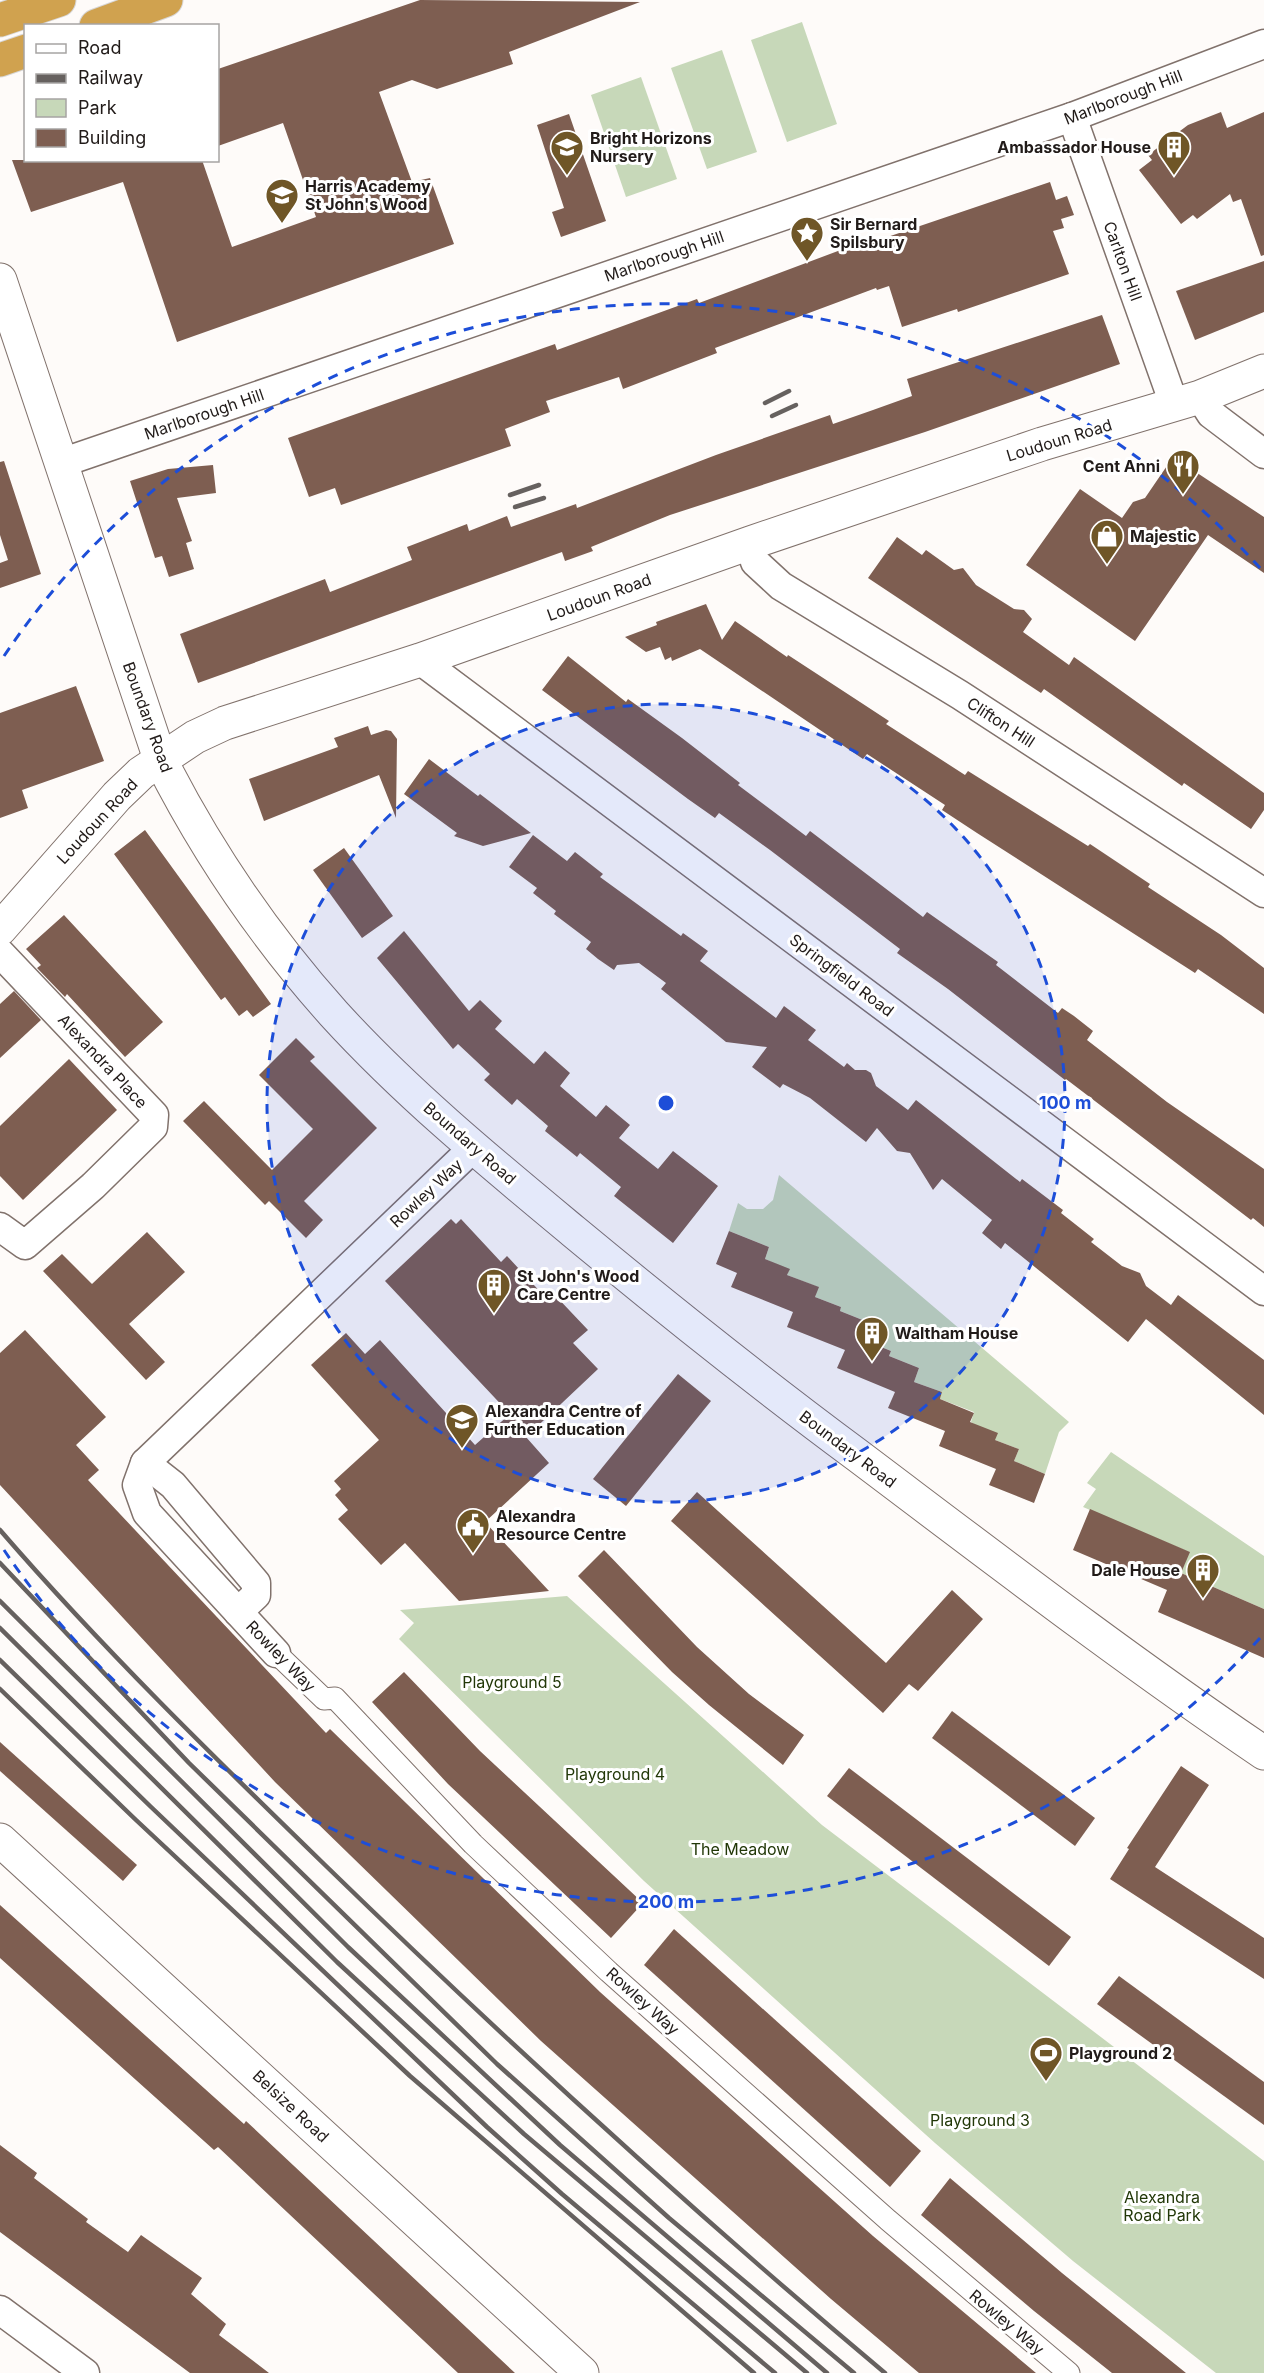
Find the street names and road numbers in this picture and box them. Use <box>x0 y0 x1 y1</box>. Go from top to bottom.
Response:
street label: Marlborough Hill <box>1061 65 1185 129</box>
street label: Carlton Hill <box>1099 218 1147 304</box>
street label: Marlborough Hill <box>602 226 726 286</box>
street label: Marlborough Hill <box>142 384 266 444</box>
street label: Loudoun Road <box>1004 414 1114 466</box>
street label: Loudoun Road <box>544 569 654 625</box>
street label: Boundary Road <box>119 659 177 775</box>
street label: Clifton Hill <box>963 693 1039 751</box>
street label: Loudoun Road <box>52 774 142 868</box>
street label: Springfield Road <box>786 929 898 1021</box>
street label: Alexandra Place <box>54 1010 152 1112</box>
street label: Boundary Road <box>420 1097 520 1189</box>
street label: Rowley Way <box>386 1154 466 1232</box>
street label: Boundary Road <box>796 1406 900 1492</box>
street label: Rowley Way <box>242 1616 320 1696</box>
street label: Rowley Way <box>602 1963 684 2039</box>
street label: Belsize Road <box>249 2066 333 2146</box>
street label: Rowley Way <box>966 2285 1048 2359</box>

